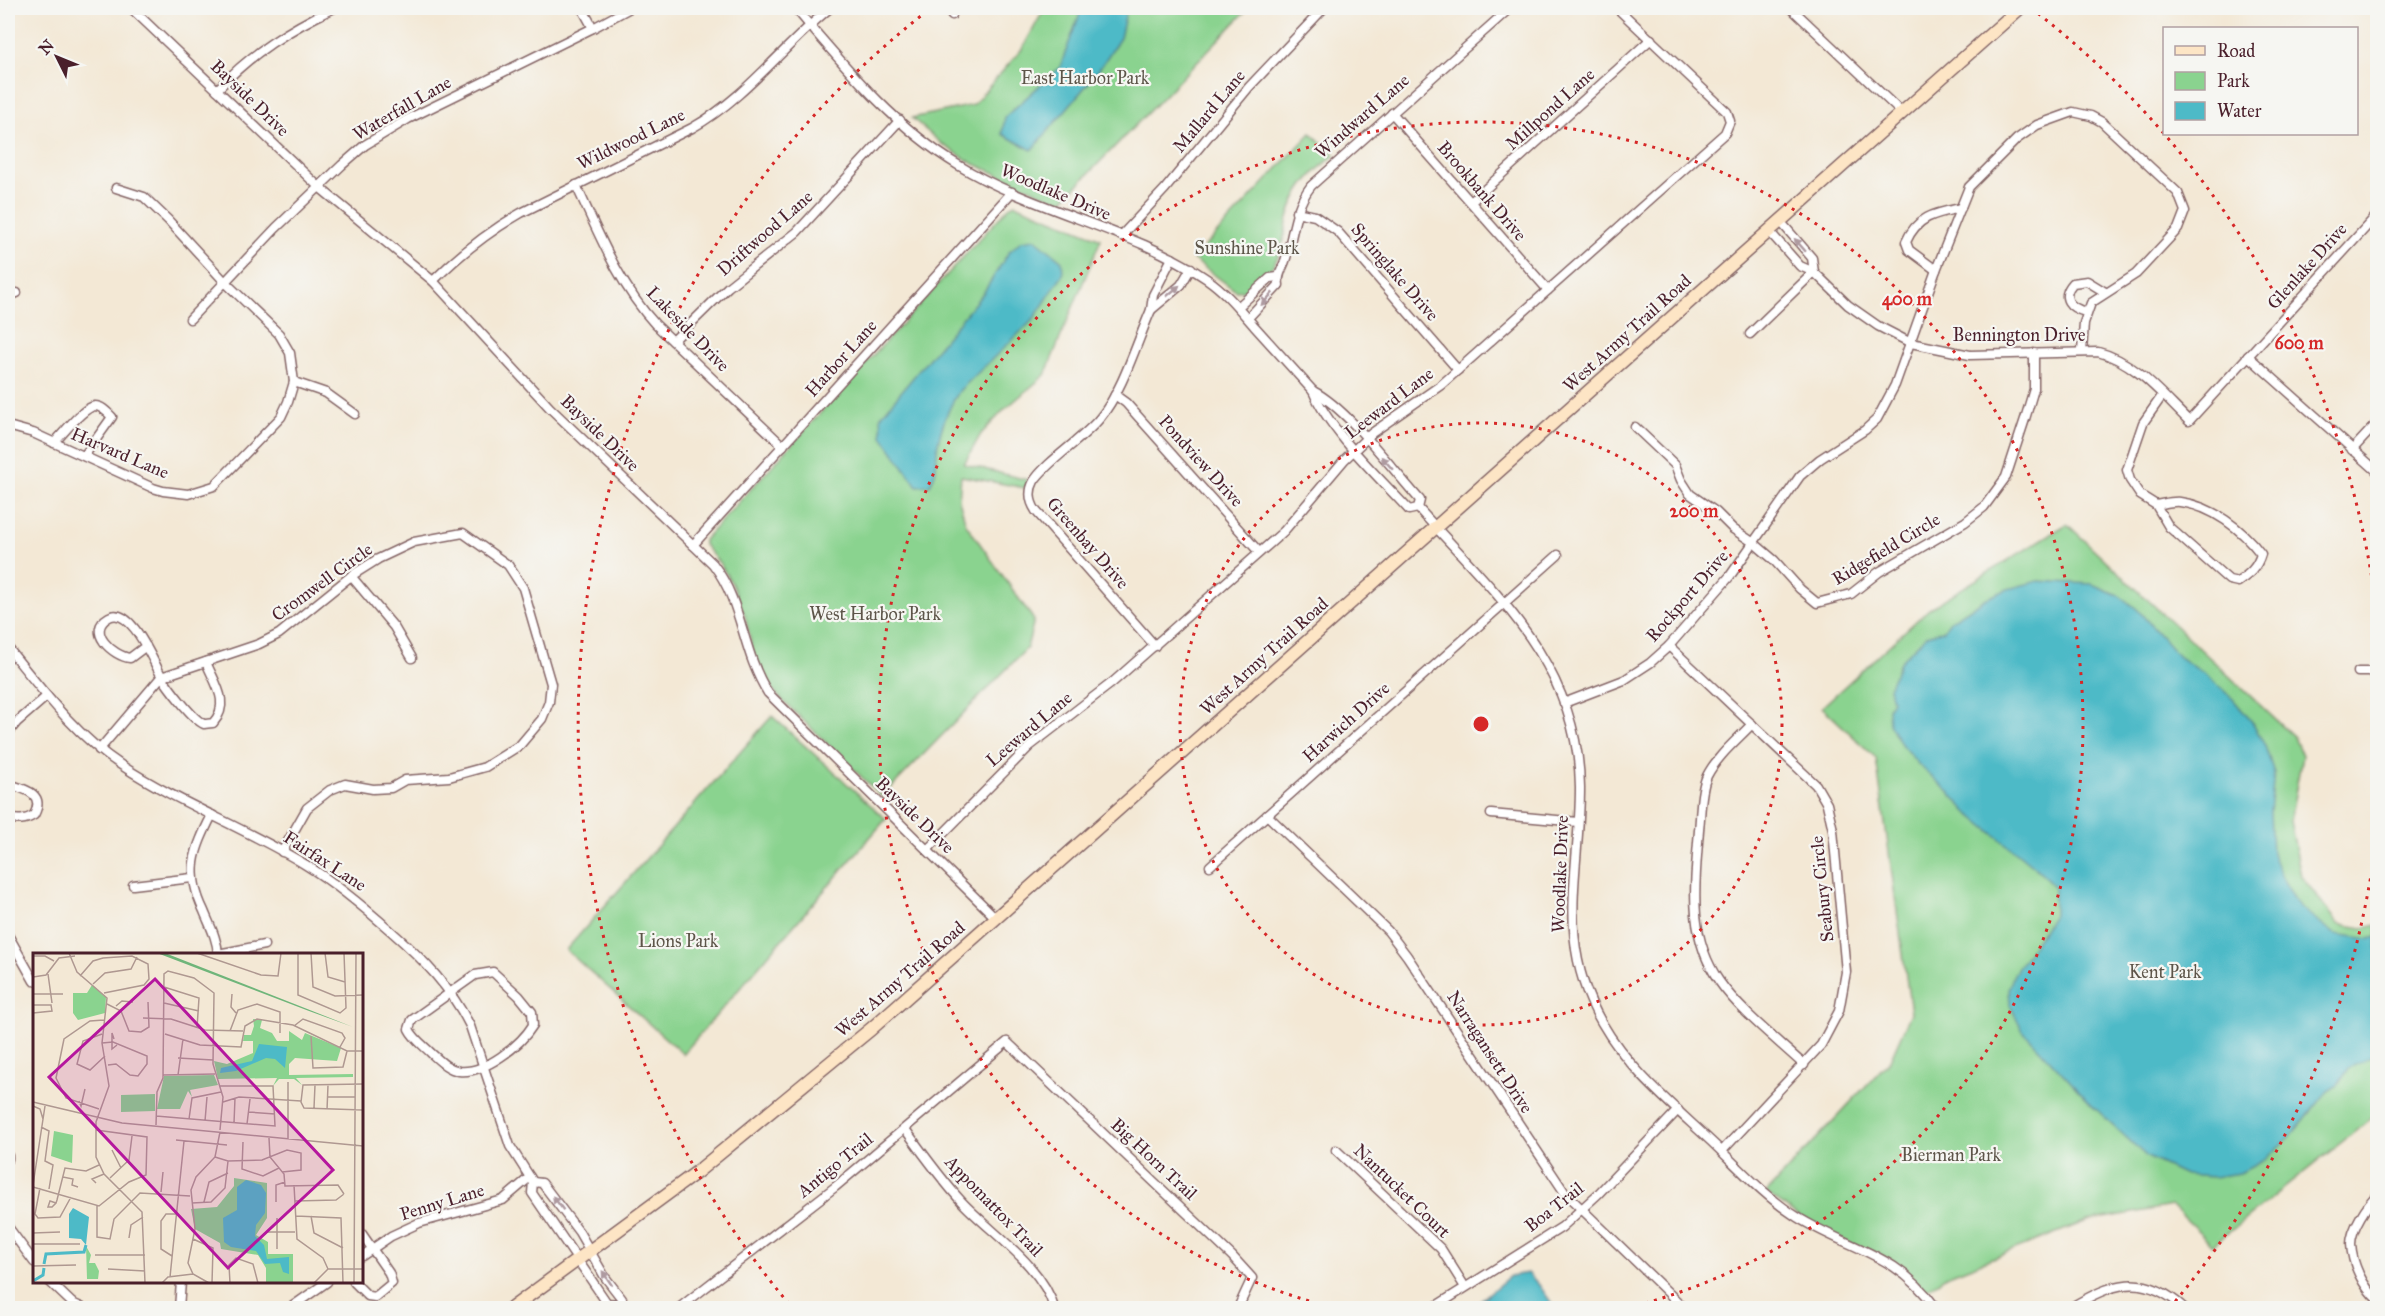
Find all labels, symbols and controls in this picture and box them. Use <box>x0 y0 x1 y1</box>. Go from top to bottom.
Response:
north arrow <box>27 27 87 87</box>
legend <box>2163 27 2358 135</box>
text: N <box>35 35 58 59</box>
text: Road <box>2217 40 2255 62</box>
street label: Bayside Drive <box>206 55 294 141</box>
street label: Millpond Lane <box>1501 63 1599 155</box>
street label: Mallard Lane <box>1168 65 1250 157</box>
park label: East Harbor Park <box>1021 67 1150 89</box>
street label: Windward Lane <box>1310 69 1414 163</box>
text: Park <box>2217 70 2250 92</box>
street label: Waterfall Lane <box>349 71 455 145</box>
text: Water <box>2217 100 2262 122</box>
street label: Wildwood Lane <box>574 103 688 175</box>
street label: Brookbank Drive <box>1433 137 1531 245</box>
street label: Woodlake Drive <box>998 159 1114 225</box>
street label: Driftwood Lane <box>713 186 817 280</box>
street label: Springlake Drive <box>1346 218 1444 326</box>
street label: Glenlake Drive <box>2262 218 2352 314</box>
park label: Sunshine Park <box>1195 237 1300 259</box>
one-way arrow <box>1794 237 1807 253</box>
street label: West Army Trail Road <box>1558 270 1696 396</box>
street label: Lakeside Drive <box>642 282 734 376</box>
one-way arrow <box>1165 285 1181 298</box>
text: 400 m <box>1882 288 1933 311</box>
one-way arrow <box>1260 292 1274 306</box>
street label: Harbor Lane <box>801 315 881 401</box>
street label: Bennington Drive <box>1953 324 2085 347</box>
text: 600 m <box>2274 332 2324 354</box>
street label: Leeward Lane <box>1340 363 1438 443</box>
street label: Bayside Drive <box>556 390 644 476</box>
street label: Pondview Drive <box>1154 410 1248 512</box>
street label: Harvard Lane <box>68 423 172 483</box>
one-way arrow <box>1380 455 1394 470</box>
street label: Greenbay Drive <box>1042 493 1134 593</box>
text: 200 m <box>1670 500 1719 522</box>
street label: Ridgefield Circle <box>1828 508 1944 591</box>
street label: Cromwell Circle <box>267 538 377 626</box>
street label: Rockport Drive <box>1641 546 1733 646</box>
street label: West Army Trail Road <box>1195 593 1333 719</box>
park label: West Harbor Park <box>809 603 941 625</box>
street label: Harwich Drive <box>1298 677 1394 767</box>
street label: Leeward Lane <box>982 687 1076 771</box>
centre of rings <box>1471 714 1491 734</box>
street label: Bayside Drive <box>871 772 959 858</box>
street label: Woodlake Drive <box>1547 815 1573 933</box>
street label: Fairfax Lane <box>279 826 371 896</box>
street label: Seabury Circle <box>1805 835 1839 943</box>
street label: West Army Trail Road <box>831 917 969 1041</box>
park label: Lions Park <box>638 930 719 952</box>
inset map <box>33 953 363 1283</box>
park label: Kent Park <box>2129 961 2202 983</box>
street label: Narragansett Drive <box>1441 987 1538 1118</box>
street label: Big Horn Trail <box>1106 1113 1202 1205</box>
street label: Antigo Trail <box>792 1128 878 1203</box>
street label: Nantucket Court <box>1349 1139 1455 1243</box>
park label: Bierman Park <box>1901 1144 2002 1166</box>
street label: Appomattox Trail <box>940 1150 1048 1261</box>
street label: Boa Trail <box>1520 1177 1588 1237</box>
street label: Penny Lane <box>397 1179 487 1225</box>
one-way arrow <box>553 1196 565 1211</box>
one-way arrow <box>602 1270 613 1286</box>

